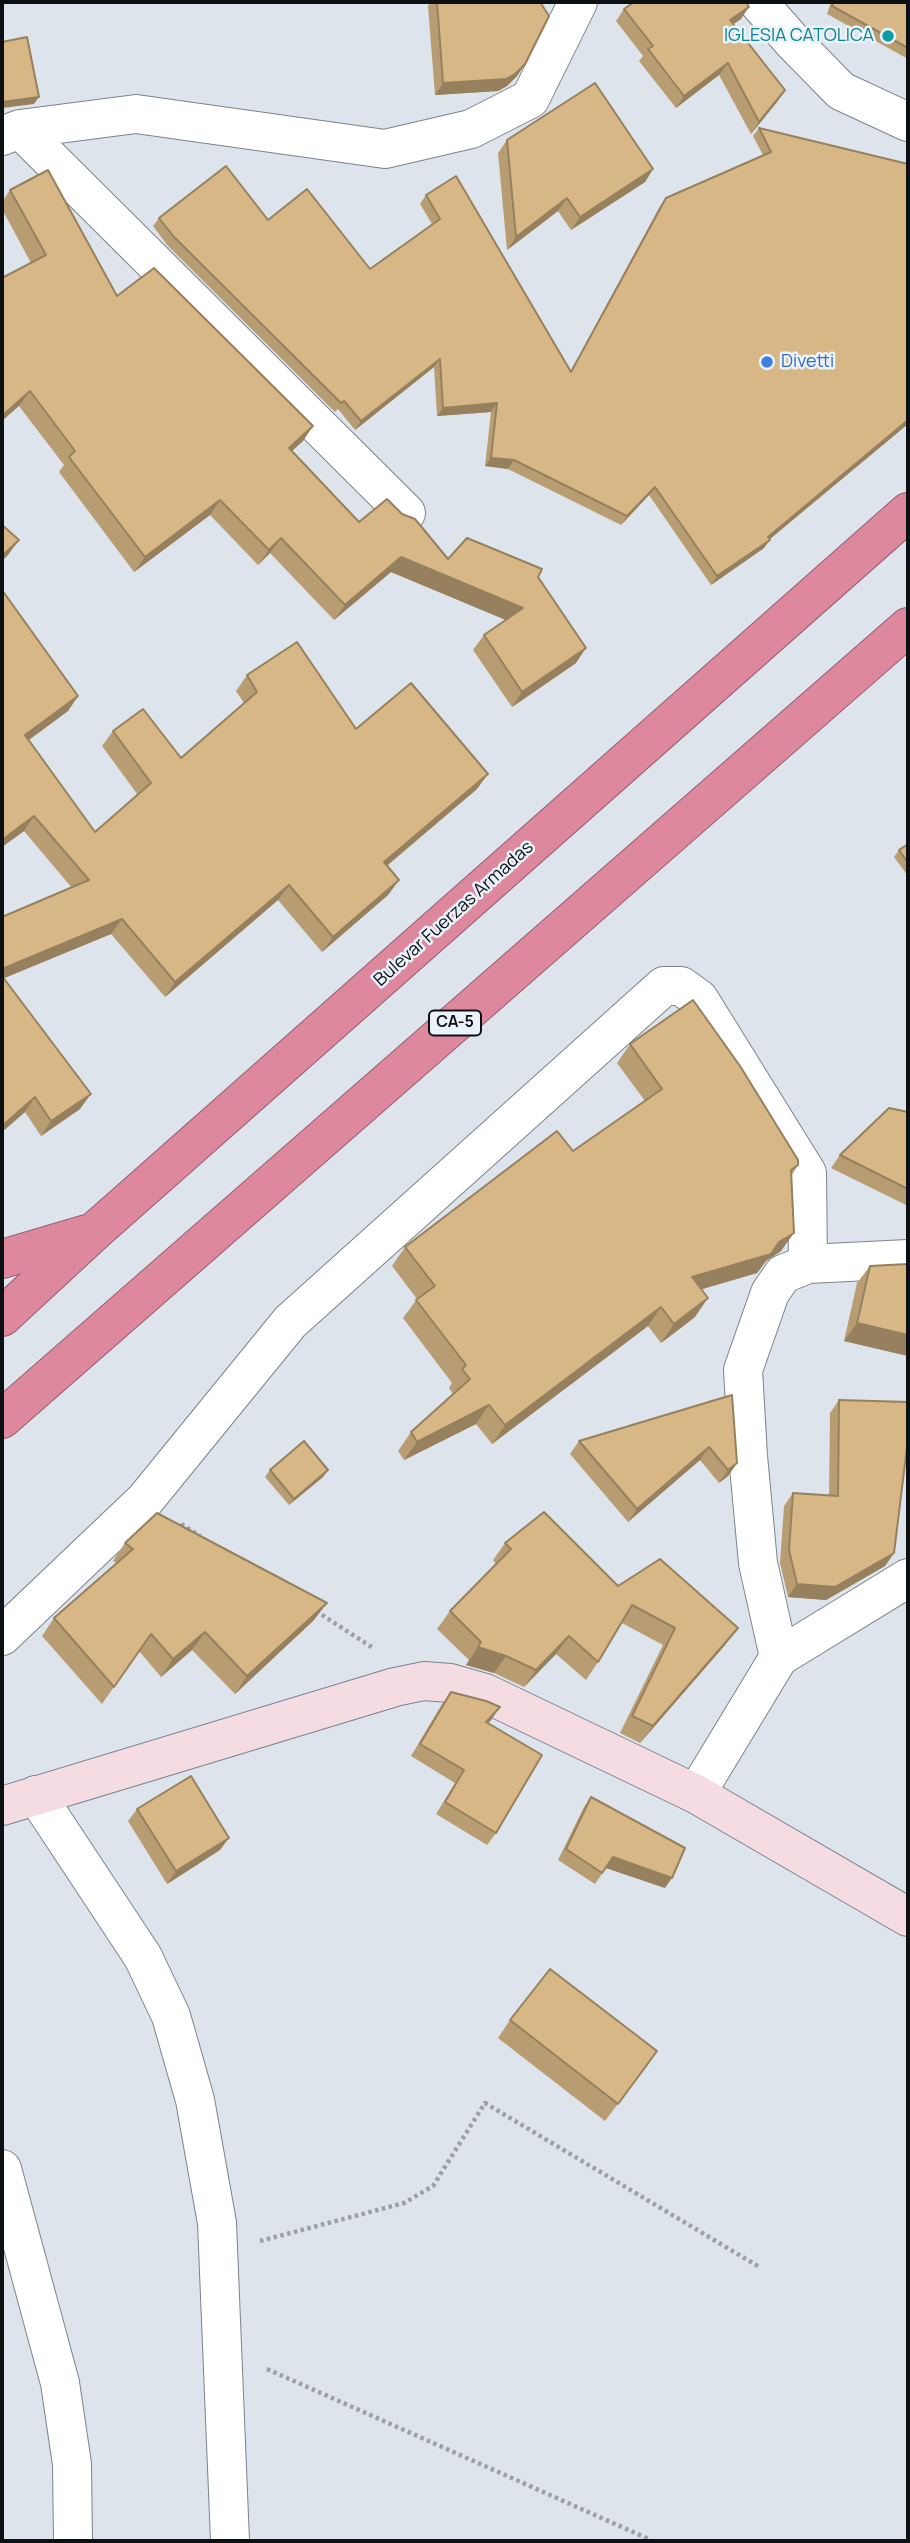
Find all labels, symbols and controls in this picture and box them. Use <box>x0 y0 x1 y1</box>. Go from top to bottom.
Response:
place label: IGLESIA CATOLICA <box>724 25 874 47</box>
marker: IGLESIA CATOLICA <box>880 28 896 44</box>
place label: Divetti <box>781 351 834 373</box>
marker: Divetti <box>759 354 775 370</box>
street label: Bulevar Fuerzas Armadas <box>370 837 538 991</box>
road number: CA-5 <box>429 1010 481 1036</box>

